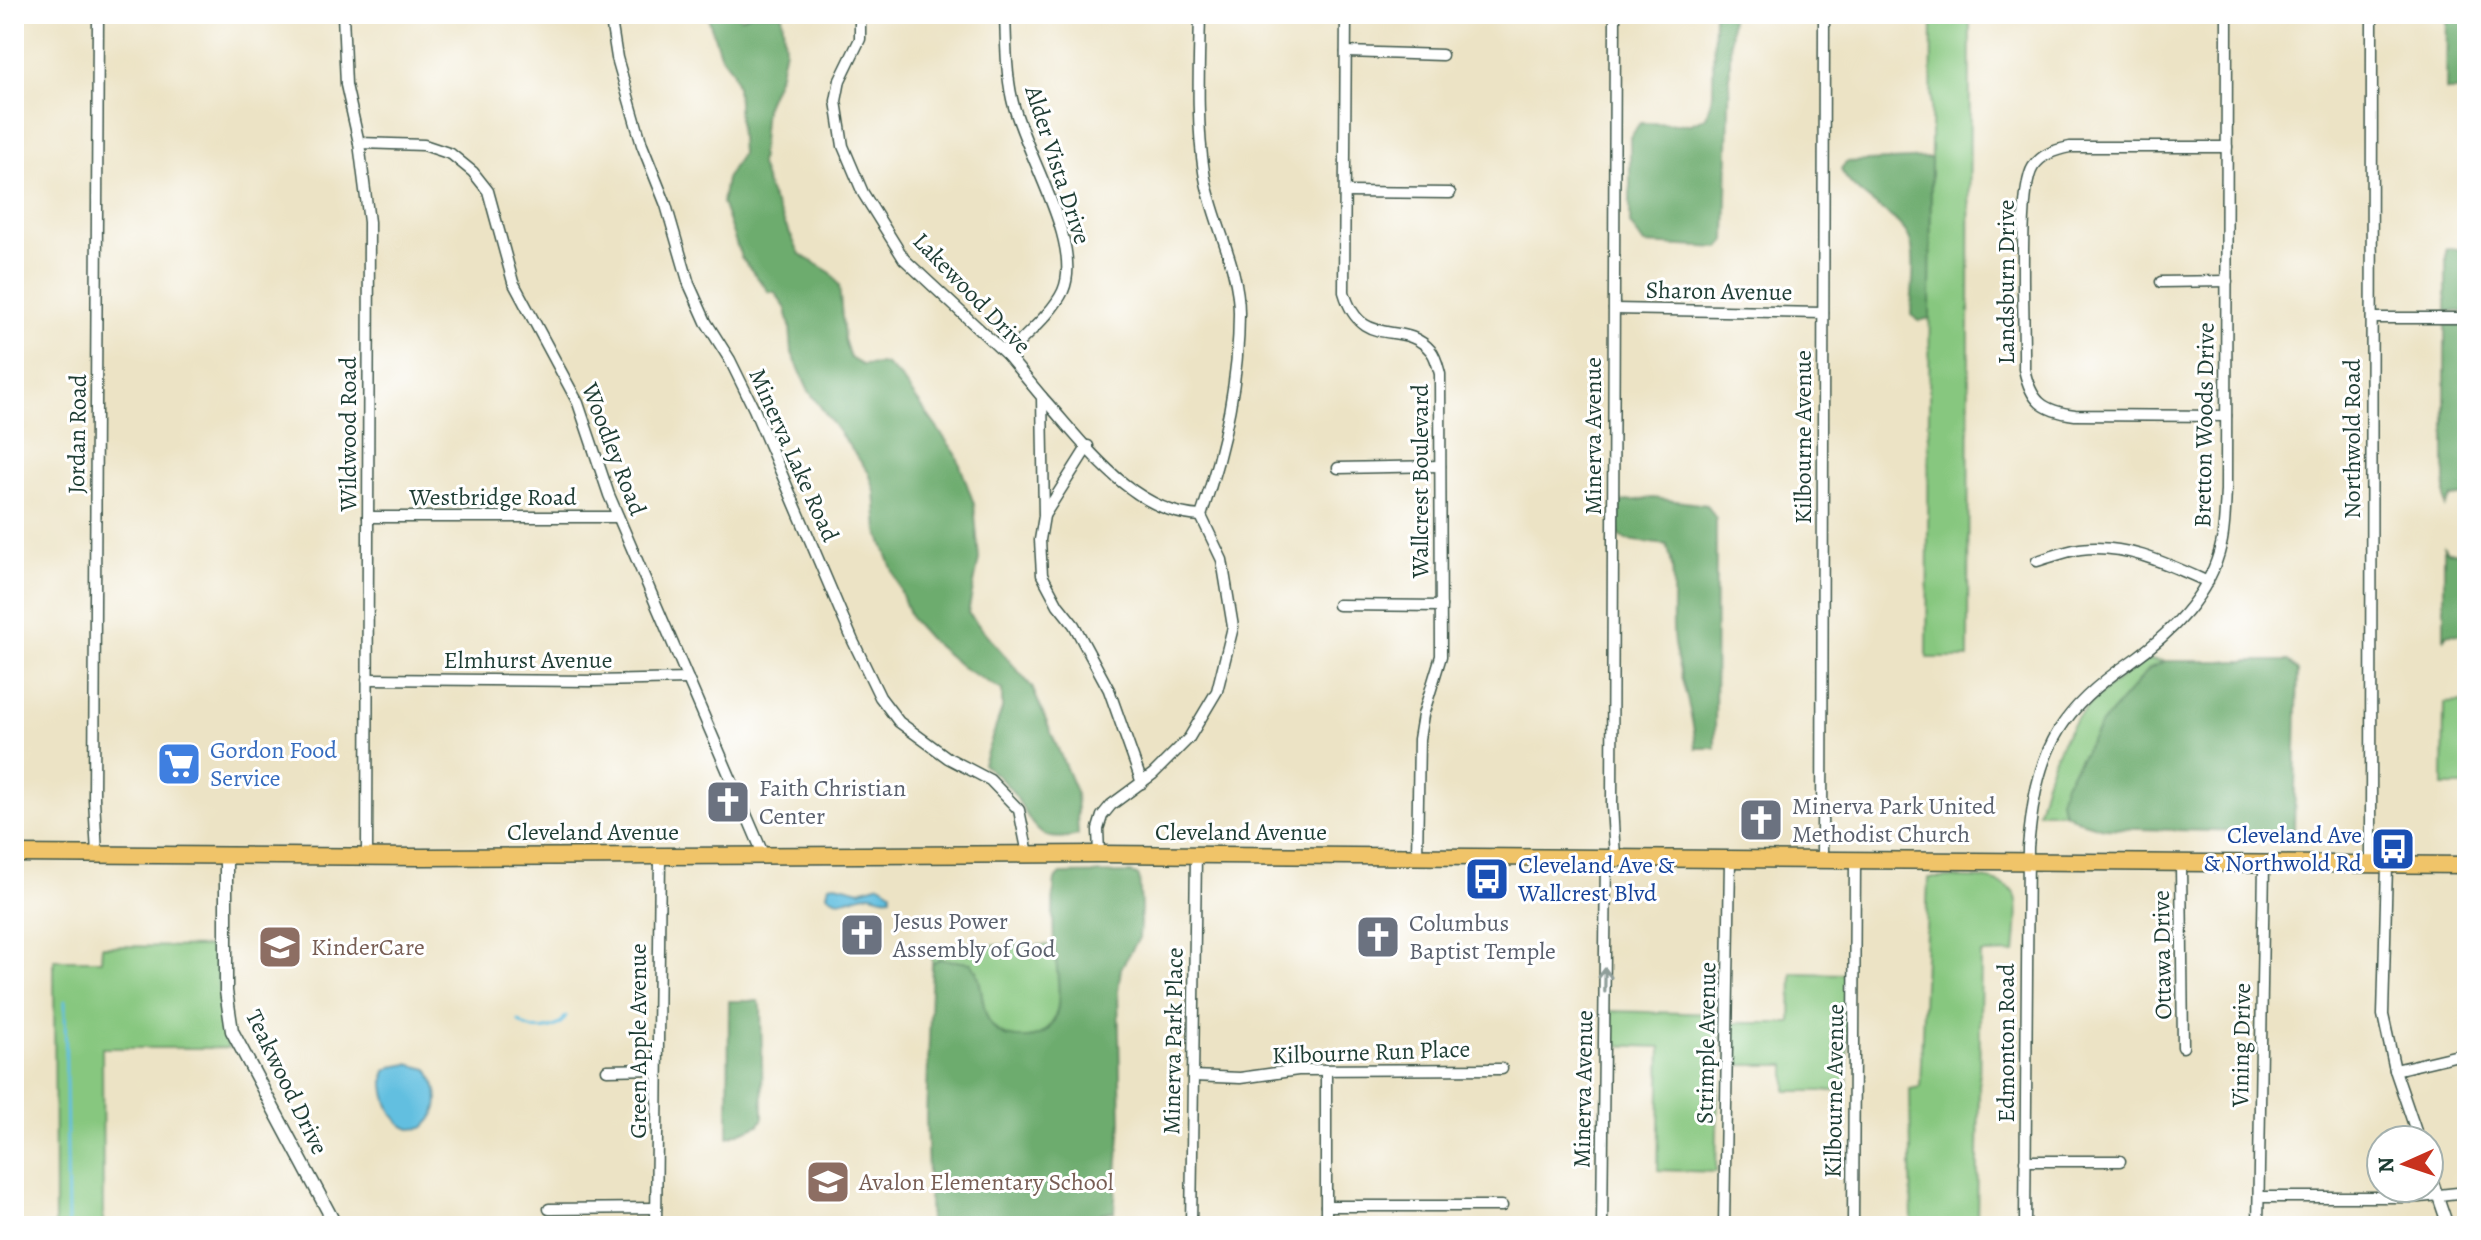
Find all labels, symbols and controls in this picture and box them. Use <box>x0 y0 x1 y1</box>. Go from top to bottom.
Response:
street label: Alder Vista Drive <box>1017 81 1099 248</box>
street label: Landsburn Drive <box>1990 199 2022 365</box>
street label: Lakewood Drive <box>906 225 1038 361</box>
street label: Sharon Avenue <box>1645 274 1793 308</box>
street label: Bretton Woods Drive <box>2186 322 2222 528</box>
street label: Kilbourne Avenue <box>1787 350 1819 524</box>
street label: Wildwood Road <box>332 356 364 512</box>
street label: Minerva Avenue <box>1577 357 1609 515</box>
street label: Northwold Road <box>2336 359 2368 519</box>
street label: Minerva Lake Road <box>741 363 847 547</box>
street label: Jordan Road <box>60 374 94 494</box>
street label: Woodley Road <box>574 377 654 520</box>
street label: Wallcrest Boulevard <box>1404 384 1436 579</box>
street label: Westbridge Road <box>408 481 577 513</box>
street label: Elmhurst Avenue <box>444 644 612 676</box>
place label: Gordon Food Service <box>210 734 337 794</box>
supermarket icon: Gordon Food Service <box>155 740 203 788</box>
place label: Faith Christian Center <box>759 772 906 832</box>
church icon: Faith Christian Center <box>704 778 752 826</box>
place label: Minerva Park United Methodist Church <box>1792 790 1996 850</box>
church icon: Minerva Park United Methodist Church <box>1737 796 1785 844</box>
street label: Cleveland Avenue <box>507 816 679 848</box>
street label: Cleveland Avenue <box>1155 816 1327 848</box>
place label: Cleveland Ave & Northwold Rd <box>2203 819 2362 879</box>
bus stop icon: Cleveland Ave & Northwold Rd <box>2369 825 2417 873</box>
place label: Cleveland Ave & Wallcrest Blvd <box>1517 849 1675 909</box>
bus stop icon: Cleveland Ave & Wallcrest Blvd <box>1463 855 1511 903</box>
street label: Ottawa Drive <box>2145 890 2179 1020</box>
place label: Jesus Power Assembly of God <box>892 905 1056 965</box>
place label: Columbus Baptist Temple <box>1409 907 1556 967</box>
church icon: Jesus Power Assembly of God <box>838 911 886 959</box>
church icon: Columbus Baptist Temple <box>1354 913 1402 961</box>
school or university icon: KinderCare <box>256 923 304 971</box>
place label: KinderCare <box>311 931 425 963</box>
street label: Green Apple Avenue <box>622 943 654 1139</box>
street label: Minerva Park Place <box>1155 947 1191 1135</box>
street label: Strimple Avenue <box>1689 962 1723 1124</box>
street label: Edmonton Road <box>1990 963 2022 1123</box>
one-way arrow <box>1597 967 1613 994</box>
street label: Vining Drive <box>2224 983 2258 1108</box>
street label: Teakwood Drive <box>238 1004 336 1160</box>
street label: Kilbourne Avenue <box>1816 1004 1852 1178</box>
street label: Minerva Avenue <box>1566 1010 1600 1168</box>
street label: Kilbourne Run Place <box>1271 1033 1471 1071</box>
north arrow <box>2365 1124 2445 1204</box>
text: N <box>2371 1156 2401 1174</box>
school or university icon: Avalon Elementary School <box>804 1158 852 1206</box>
place label: Avalon Elementary School <box>858 1166 1114 1198</box>

